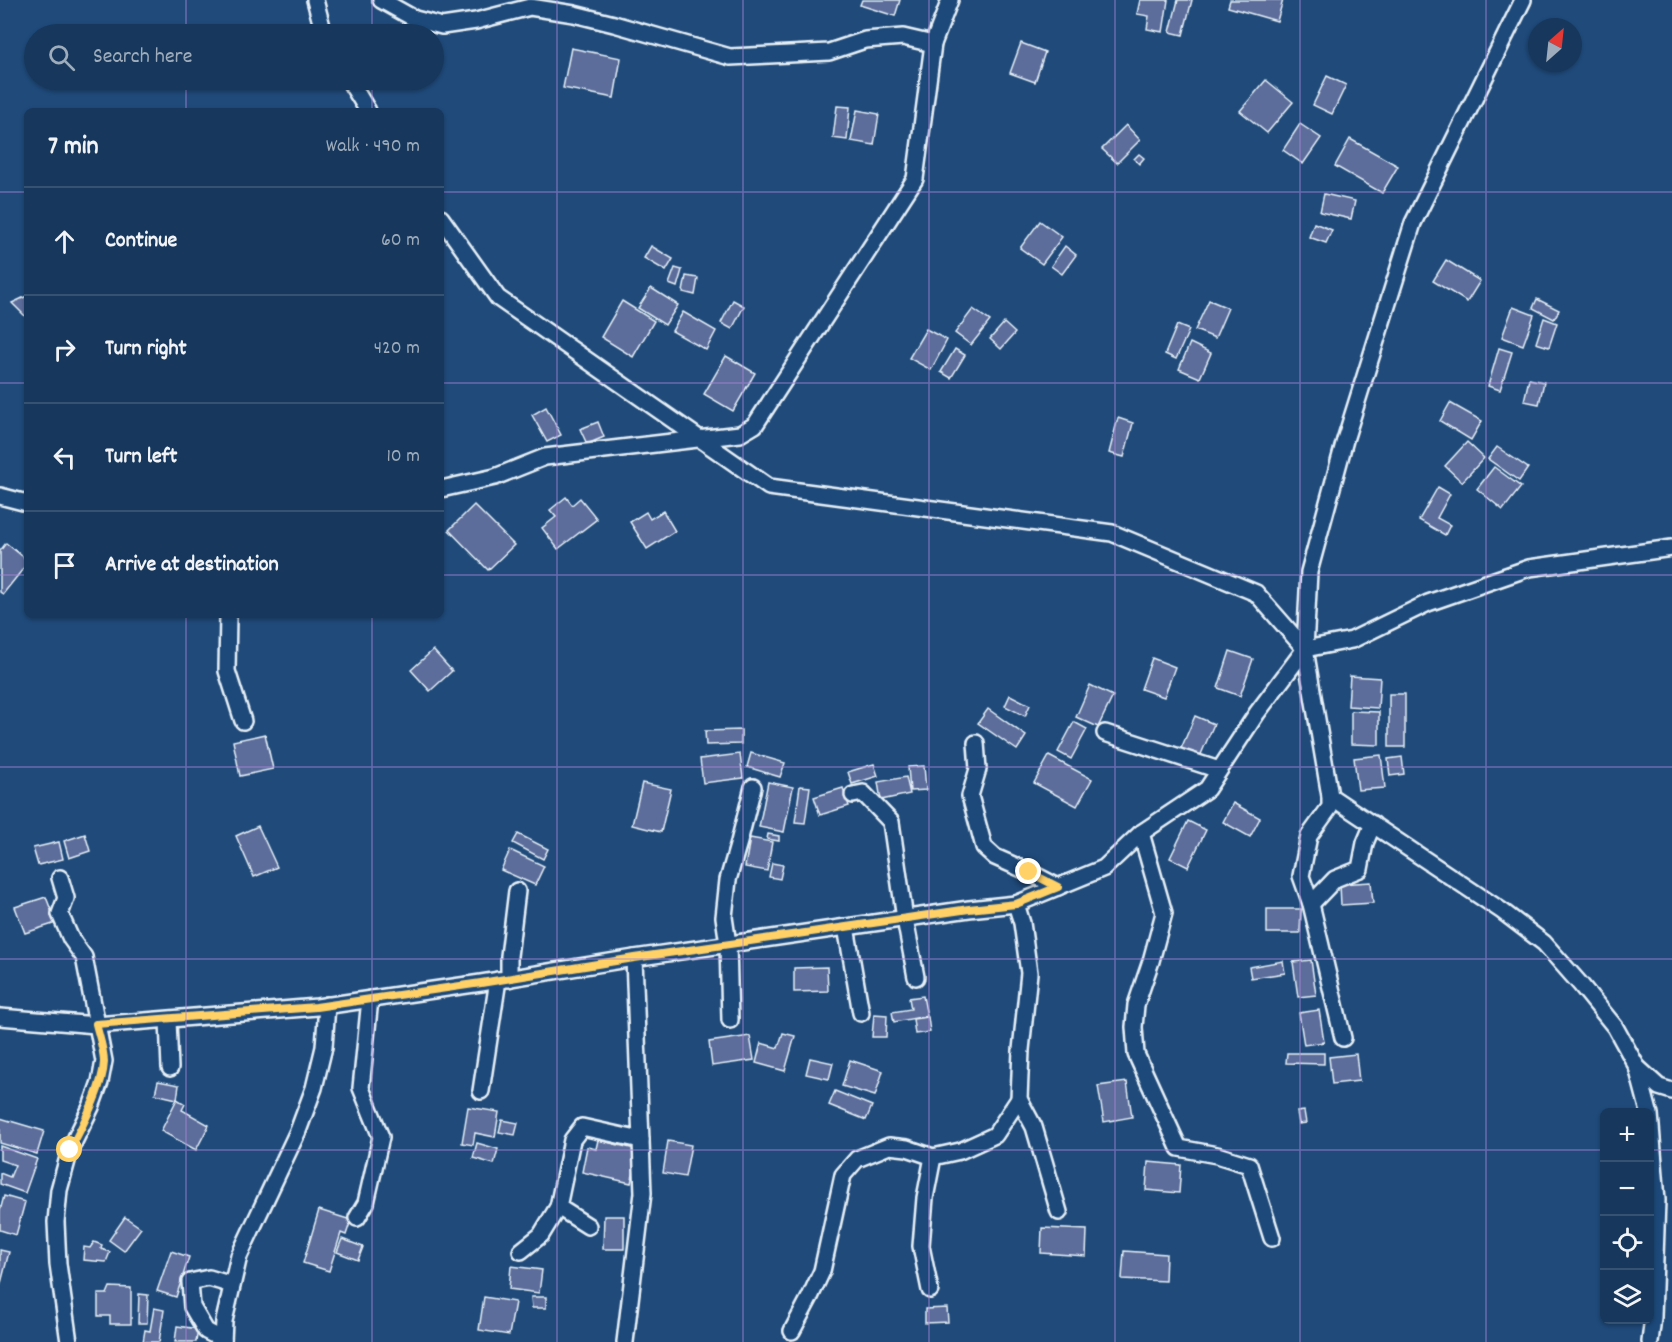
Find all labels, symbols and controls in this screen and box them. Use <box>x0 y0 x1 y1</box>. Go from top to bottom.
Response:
north arrow <box>1528 18 1582 72</box>
search box <box>24 24 444 90</box>
icon: search <box>45 41 78 74</box>
text: Search here <box>93 42 192 73</box>
text: 7 min <box>48 129 99 166</box>
text: Walk · 490 m <box>326 133 420 161</box>
icon: ahead <box>48 225 81 258</box>
text: Continue <box>105 226 177 257</box>
text: 60 m <box>381 227 420 255</box>
icon: right <box>48 333 81 366</box>
text: Turn right <box>105 334 187 365</box>
text: 420 m <box>374 335 420 363</box>
icon: left <box>48 441 81 474</box>
text: Turn left <box>105 442 177 473</box>
text: 10 m <box>386 443 420 471</box>
icon: arrive <box>48 549 81 582</box>
text: Arrive at destination <box>105 550 279 581</box>
route end <box>1015 858 1041 884</box>
map controls <box>1600 1108 1654 1324</box>
button: + <box>1600 1108 1654 1162</box>
route start <box>56 1136 82 1162</box>
button: − <box>1600 1162 1654 1216</box>
button: locate <box>1600 1216 1654 1270</box>
button: layers <box>1600 1270 1654 1324</box>

